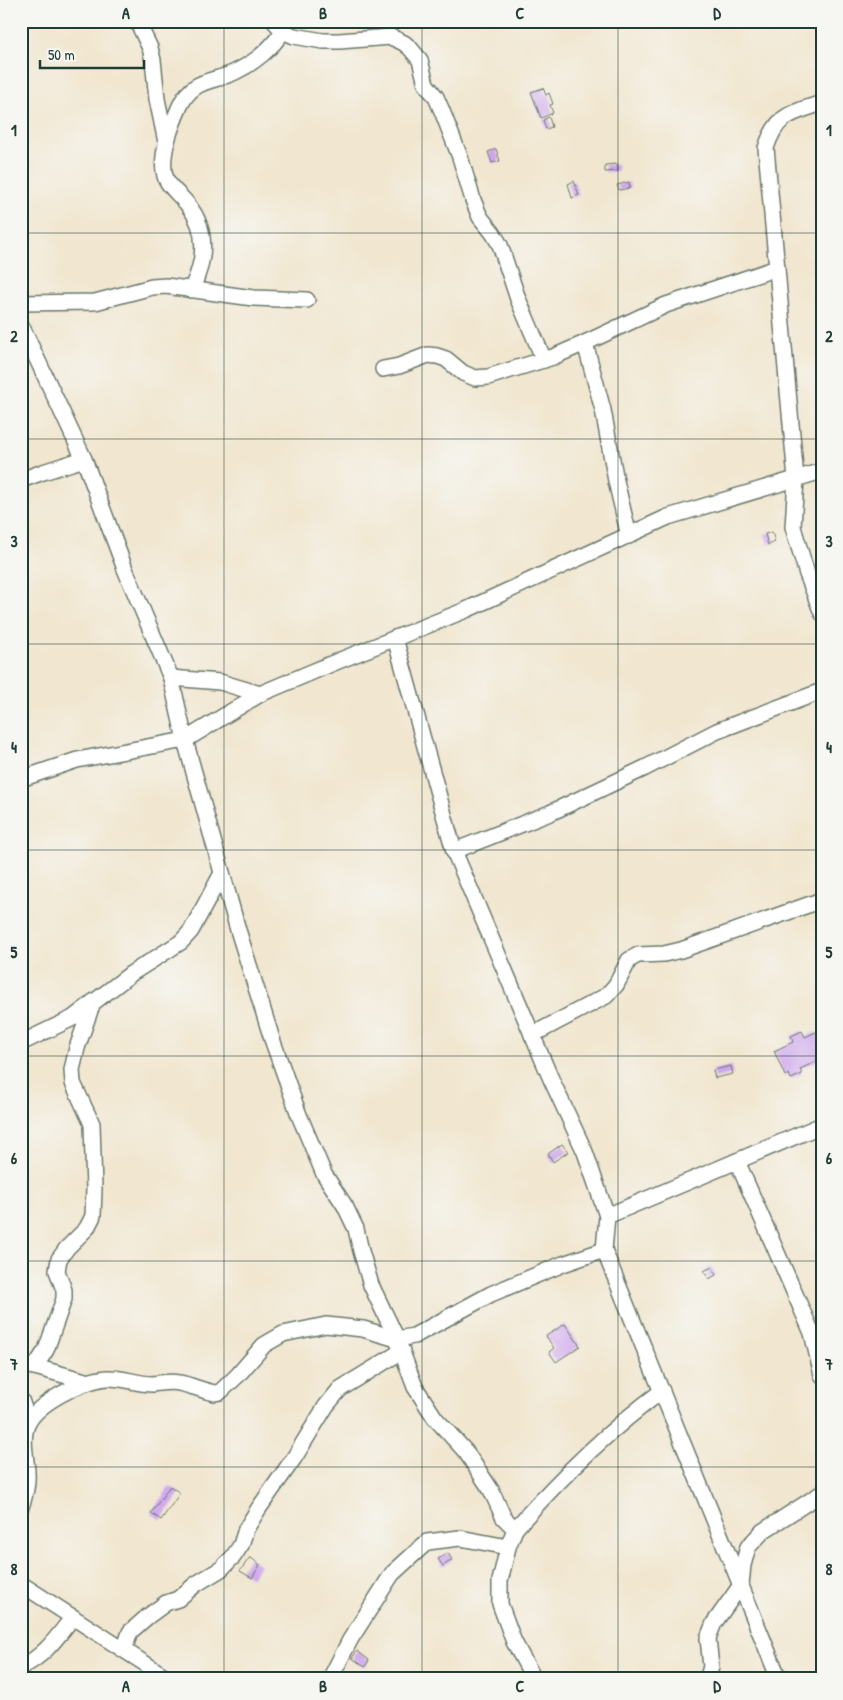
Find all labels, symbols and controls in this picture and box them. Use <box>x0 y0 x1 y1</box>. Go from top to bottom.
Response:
text: A <box>122 2 130 24</box>
text: B <box>319 2 327 24</box>
text: C <box>516 2 525 24</box>
text: D <box>713 2 721 24</box>
scale bar <box>40 38 144 70</box>
text: 50 m <box>48 44 75 65</box>
text: 1 <box>11 119 17 141</box>
text: 1 <box>826 119 832 141</box>
text: 2 <box>10 325 18 347</box>
text: 2 <box>825 325 833 347</box>
text: 3 <box>10 530 18 552</box>
text: 3 <box>825 530 833 552</box>
text: 4 <box>11 736 17 758</box>
text: 4 <box>826 736 832 758</box>
text: 5 <box>11 941 18 963</box>
text: 5 <box>826 941 833 963</box>
text: 6 <box>11 1147 18 1169</box>
text: 6 <box>826 1147 833 1169</box>
text: 7 <box>9 1353 18 1375</box>
text: 7 <box>824 1353 833 1375</box>
text: 8 <box>11 1558 18 1580</box>
text: 8 <box>826 1558 833 1580</box>
text: A <box>122 1675 130 1697</box>
text: B <box>319 1675 327 1697</box>
text: C <box>516 1675 525 1697</box>
text: D <box>713 1675 721 1697</box>

